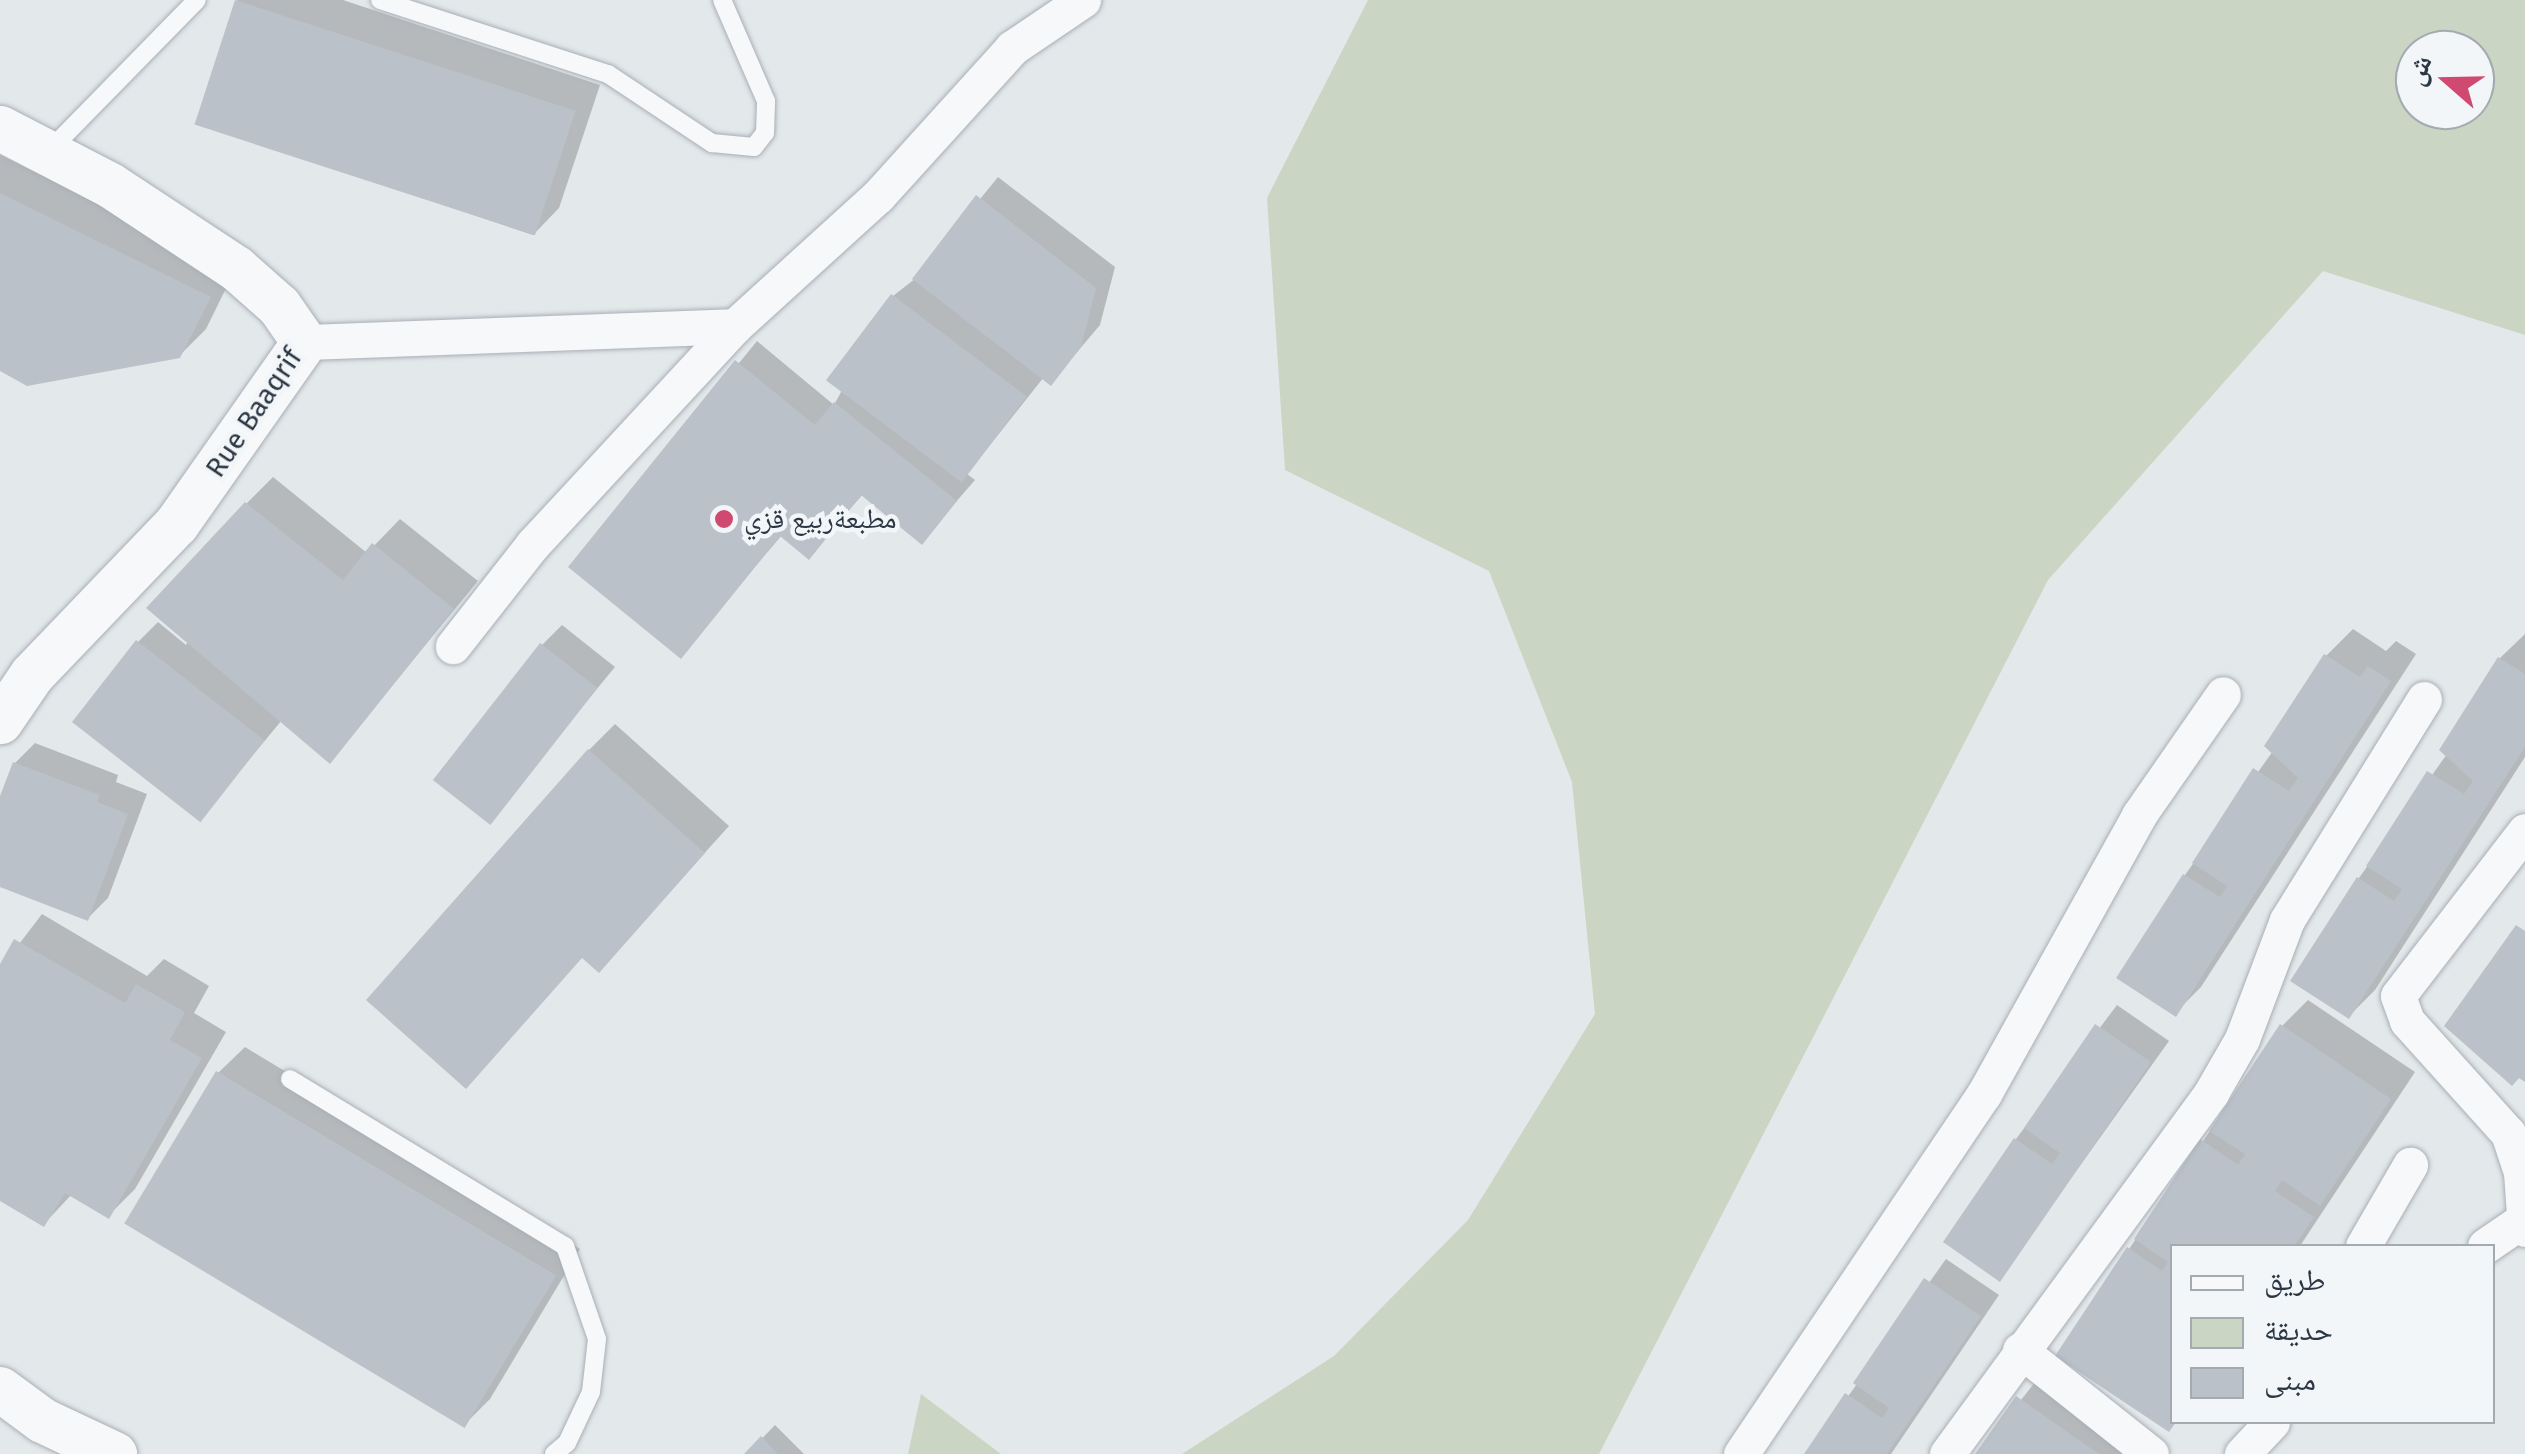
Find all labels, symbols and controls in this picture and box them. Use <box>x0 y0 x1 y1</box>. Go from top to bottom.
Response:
north arrow <box>2395 30 2495 130</box>
text: ش <box>2398 51 2439 90</box>
street label: Rue Baaqrif <box>199 342 309 484</box>
place label: مطبعةربيع قزي <box>744 502 897 536</box>
marker: مطبعةربيع قزي <box>713 508 735 530</box>
legend <box>2170 1244 2495 1424</box>
text: طريق <box>2264 1262 2325 1298</box>
text: حديقة <box>2264 1312 2333 1348</box>
text: مبنى <box>2264 1362 2316 1398</box>

